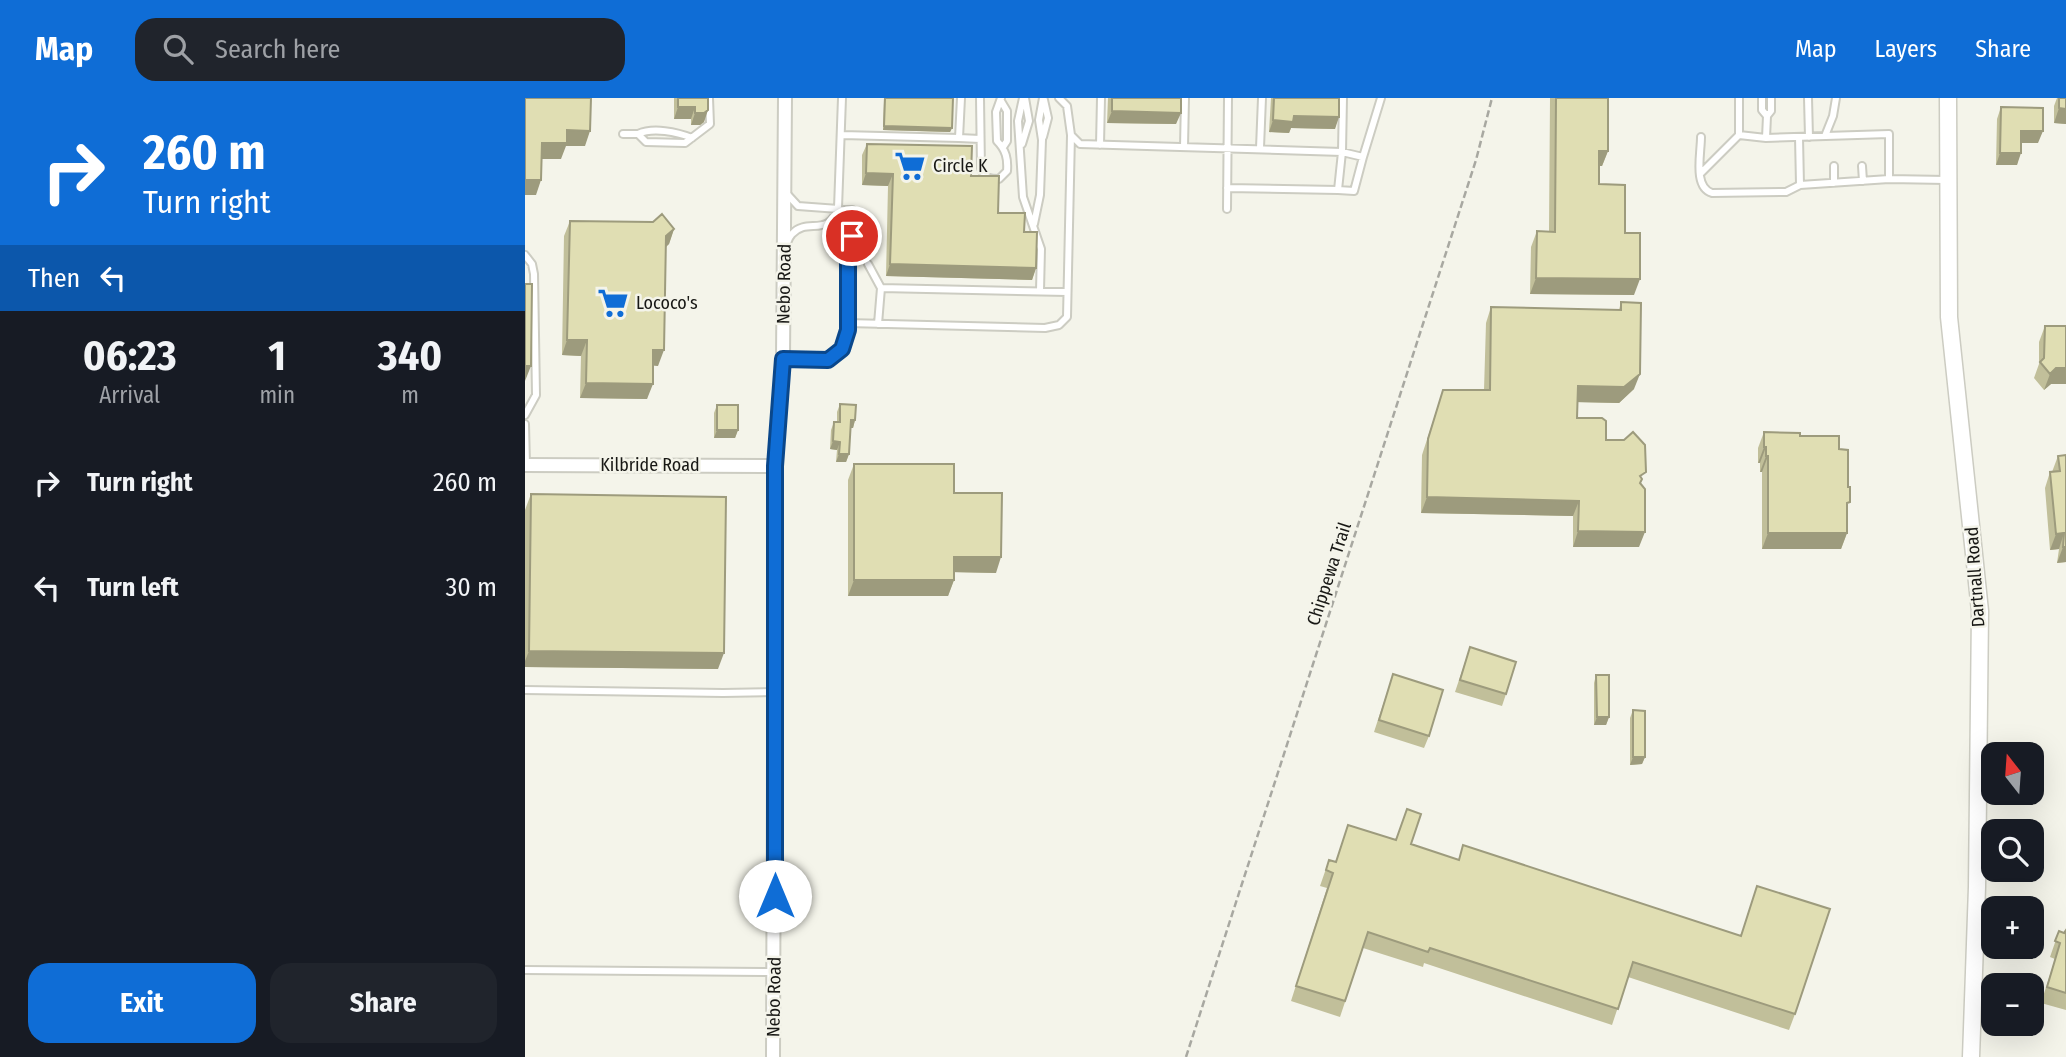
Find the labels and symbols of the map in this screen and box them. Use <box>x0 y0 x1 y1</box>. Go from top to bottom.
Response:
supermarket icon: Circle K <box>893 149 927 183</box>
place label: Circle K <box>933 155 988 177</box>
pin <box>822 206 882 266</box>
street label: Nebo Road <box>772 244 796 324</box>
supermarket icon: Lococo's <box>596 286 630 320</box>
place label: Lococo's <box>636 292 698 314</box>
street label: Kilbride Road <box>600 454 700 476</box>
street label: Chippewa Trail <box>1302 519 1356 628</box>
street label: Dartnall Road <box>1961 526 1989 628</box>
north arrow <box>1981 742 2044 805</box>
position arrow <box>738 859 812 933</box>
street label: Nebo Road <box>762 957 786 1037</box>

